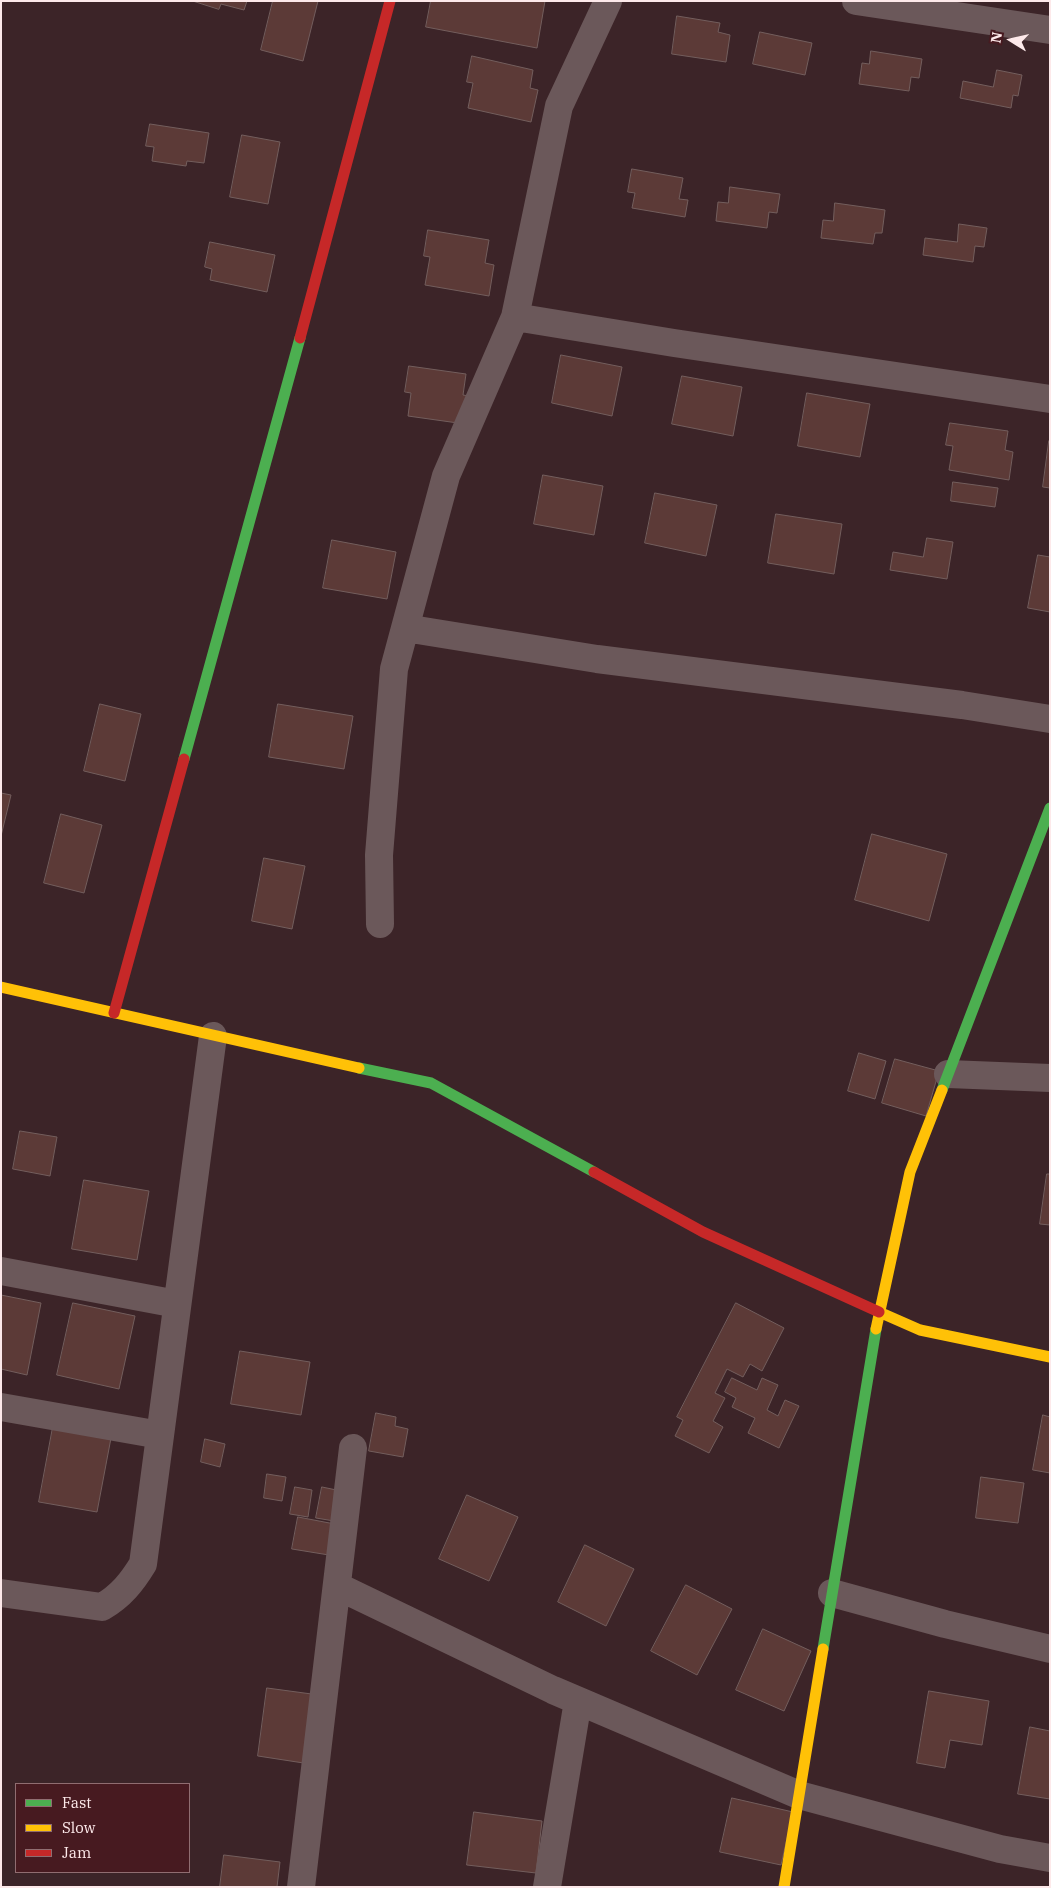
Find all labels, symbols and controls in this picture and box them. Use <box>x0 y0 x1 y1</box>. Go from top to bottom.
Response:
north arrow <box>986 15 1036 65</box>
text: N <box>986 30 1006 44</box>
legend <box>15 1783 190 1873</box>
text: Fast <box>62 1793 92 1812</box>
text: Slow <box>62 1818 95 1837</box>
text: Jam <box>62 1843 91 1862</box>

